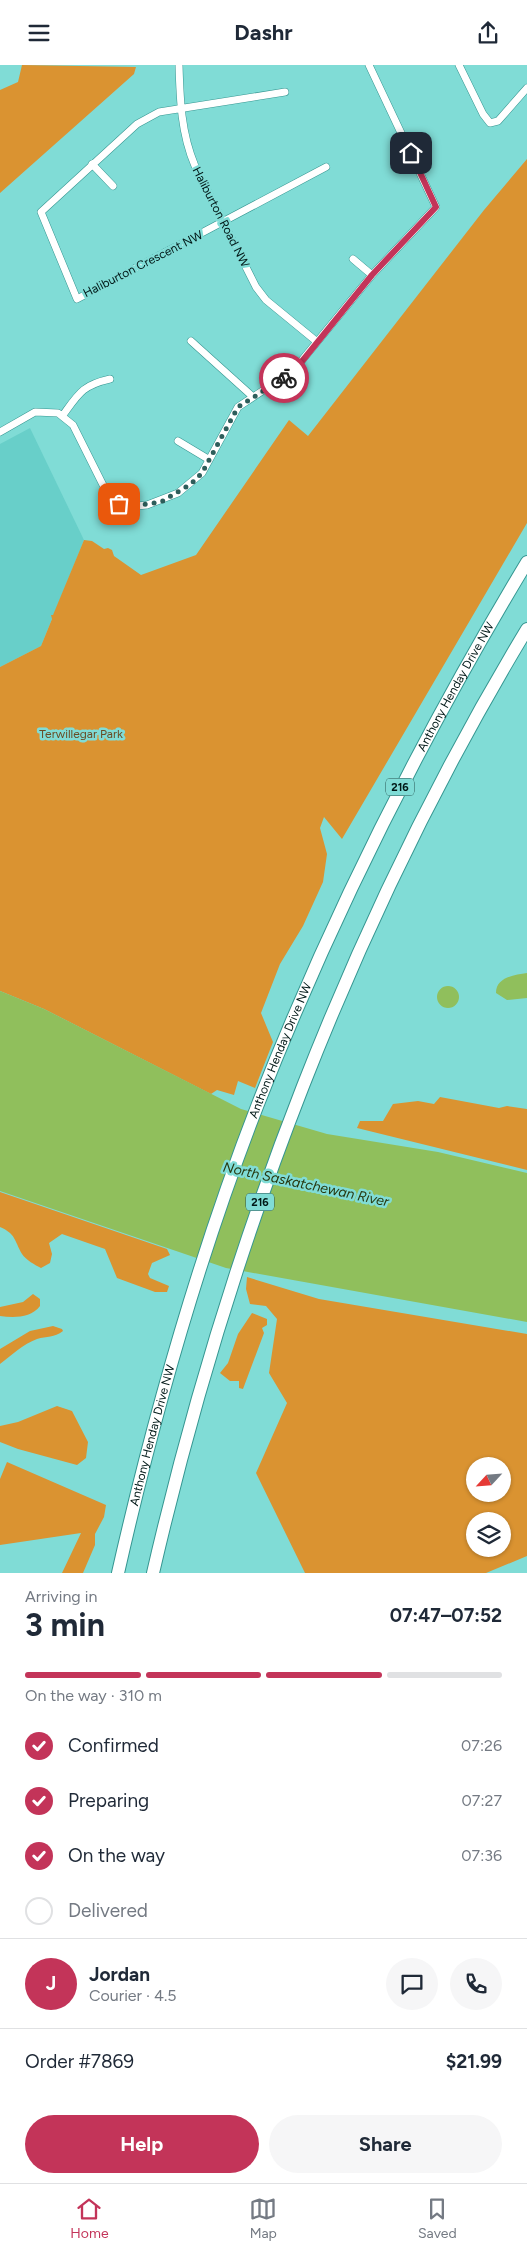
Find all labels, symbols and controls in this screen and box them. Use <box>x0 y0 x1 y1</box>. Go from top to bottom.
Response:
icon: menu <box>25 19 53 47</box>
text: Dashr <box>234 19 293 46</box>
icon: share <box>474 19 502 47</box>
pin <box>390 132 432 174</box>
icon: home <box>397 139 425 167</box>
street label: Haliburton Road NW <box>190 164 253 270</box>
street label: Haliburton Crescent NW <box>81 228 206 300</box>
courier <box>259 353 309 403</box>
icon: bike <box>270 364 298 392</box>
pin <box>98 483 140 525</box>
icon: bag <box>105 490 133 518</box>
street label: Anthony Henday Drive NW <box>414 619 497 754</box>
park label: Terwillegar Park <box>39 727 123 741</box>
road number: 216 <box>386 779 414 795</box>
street label: Anthony Henday Drive NW <box>246 980 315 1120</box>
water label: North Saskatchewan River <box>221 1159 392 1211</box>
road number: 216 <box>246 1193 274 1211</box>
street label: Anthony Henday Drive NW <box>127 1363 178 1507</box>
north arrow <box>466 1457 511 1503</box>
map controls <box>466 1457 511 1557</box>
button: layers <box>466 1512 511 1557</box>
text: Arriving in <box>25 1587 97 1606</box>
text: 07:47–07:52 <box>390 1604 502 1627</box>
text: 3 min <box>25 1606 105 1644</box>
text: On the way · 310 m <box>25 1686 162 1705</box>
icon: check <box>25 1732 53 1760</box>
text: Confirmed <box>68 1734 159 1757</box>
text: 07:26 <box>461 1736 502 1755</box>
icon: check <box>25 1787 53 1815</box>
text: Preparing <box>68 1789 149 1812</box>
text: 07:27 <box>462 1791 502 1810</box>
icon: check <box>25 1842 53 1870</box>
text: On the way <box>68 1844 165 1867</box>
text: 07:36 <box>461 1846 502 1865</box>
text: Delivered <box>68 1899 148 1922</box>
button: chat <box>386 1958 438 2010</box>
button: phone <box>450 1958 502 2010</box>
text: Jordan <box>89 1963 150 1986</box>
text: J <box>46 1972 56 1995</box>
text: Courier · 4.5 <box>89 1986 176 2005</box>
text: Order #7869 <box>25 2050 134 2073</box>
text: $21.99 <box>446 2050 502 2073</box>
button: Help <box>25 2115 259 2173</box>
button: Share <box>269 2115 502 2173</box>
tab: Home <box>70 2195 109 2242</box>
tab: Map <box>249 2195 277 2242</box>
tab: Saved <box>418 2195 457 2242</box>

